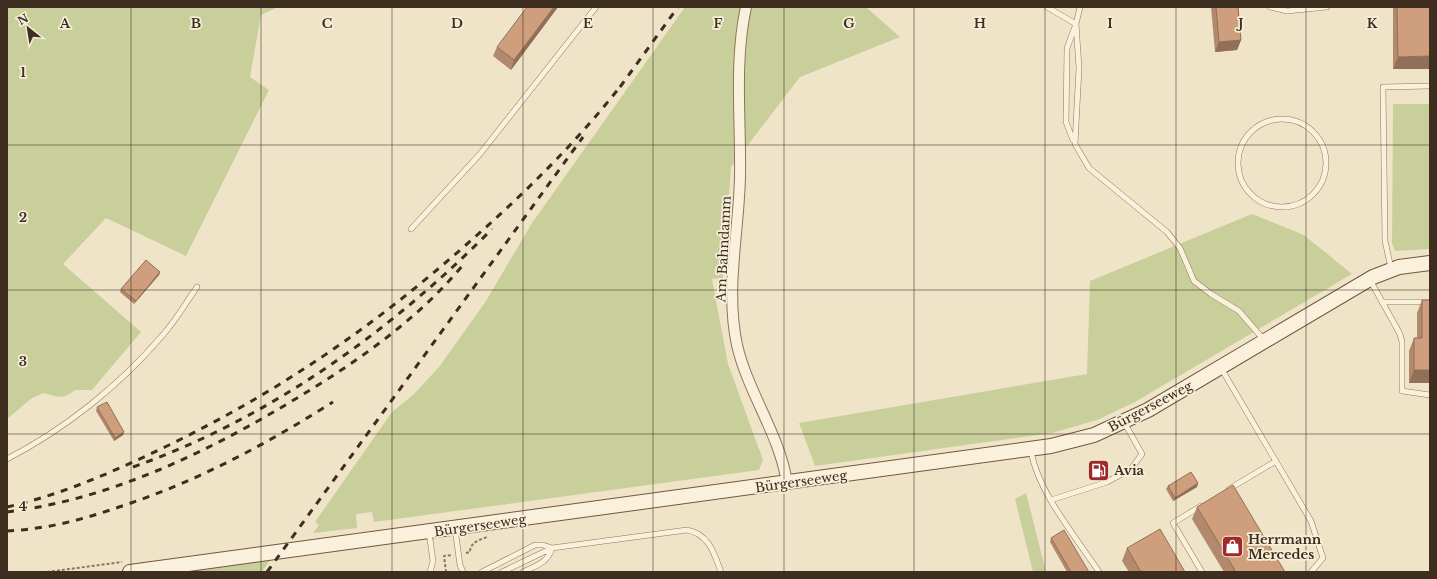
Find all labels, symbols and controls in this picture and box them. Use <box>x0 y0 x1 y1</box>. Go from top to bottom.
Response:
north arrow <box>8 8 48 48</box>
text: N <box>15 10 32 28</box>
text: A <box>59 15 71 32</box>
text: B <box>191 15 201 32</box>
text: C <box>322 15 333 32</box>
text: D <box>451 15 463 32</box>
text: E <box>583 15 593 32</box>
text: F <box>714 15 723 32</box>
text: G <box>843 15 855 32</box>
text: H <box>974 15 986 32</box>
text: I <box>1107 15 1113 32</box>
text: J <box>1235 15 1244 32</box>
text: K <box>1367 15 1378 32</box>
text: 1 <box>20 64 26 81</box>
street label: Am Bahndamm <box>712 195 735 304</box>
text: 2 <box>19 209 27 226</box>
text: 3 <box>19 353 27 370</box>
street label: Bürgerseeweg <box>1105 377 1195 436</box>
fuel station icon: Avia <box>1086 457 1112 483</box>
place label: Avia <box>1113 462 1145 479</box>
street label: Bürgerseeweg <box>754 467 848 496</box>
text: 4 <box>19 498 28 515</box>
street label: Bürgerseeweg <box>433 511 527 540</box>
place label: Herrmann Mercedes <box>1248 531 1322 563</box>
shop icon: Herrmann Mercedes <box>1220 533 1246 559</box>

